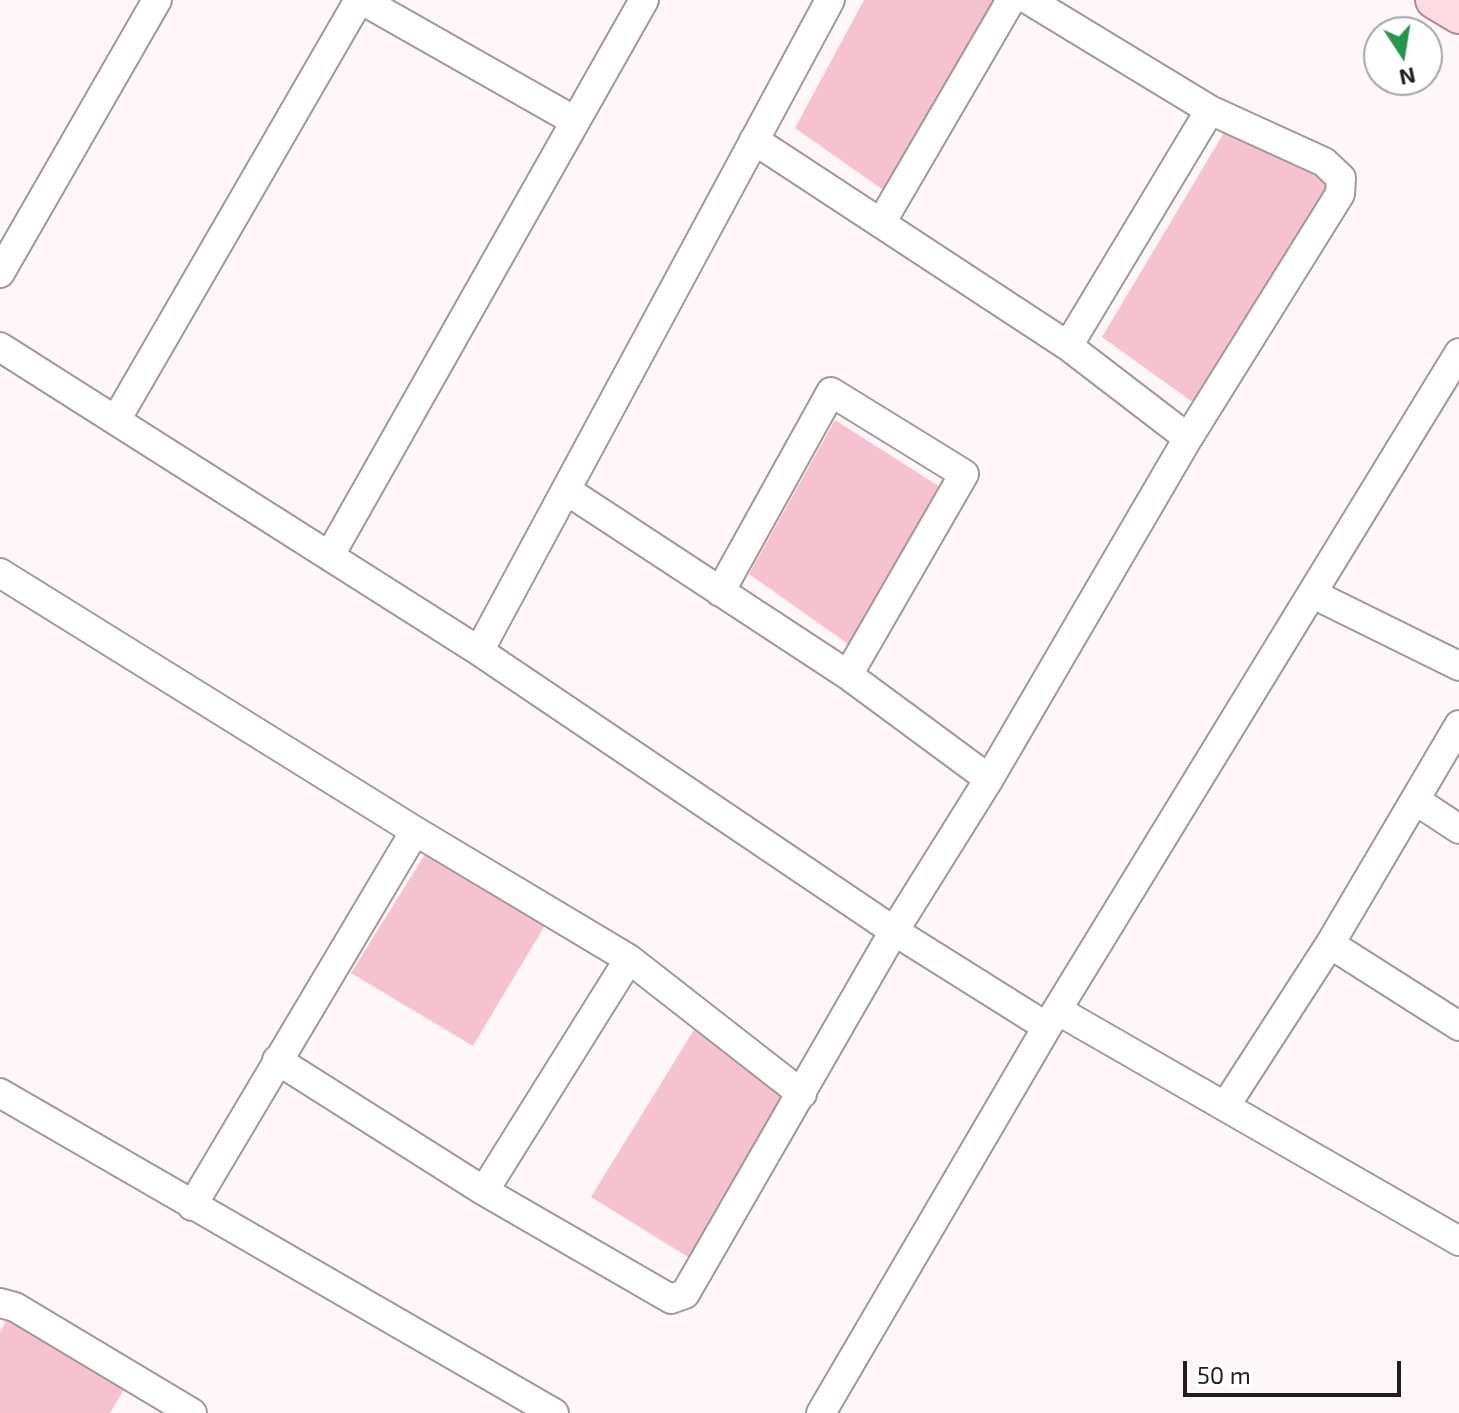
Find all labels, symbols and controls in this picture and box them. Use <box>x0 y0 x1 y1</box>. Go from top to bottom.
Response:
north arrow <box>1363 16 1443 96</box>
text: N <box>1397 63 1418 92</box>
scale bar <box>1187 1345 1405 1395</box>
text: 50 m <box>1197 1360 1251 1389</box>

